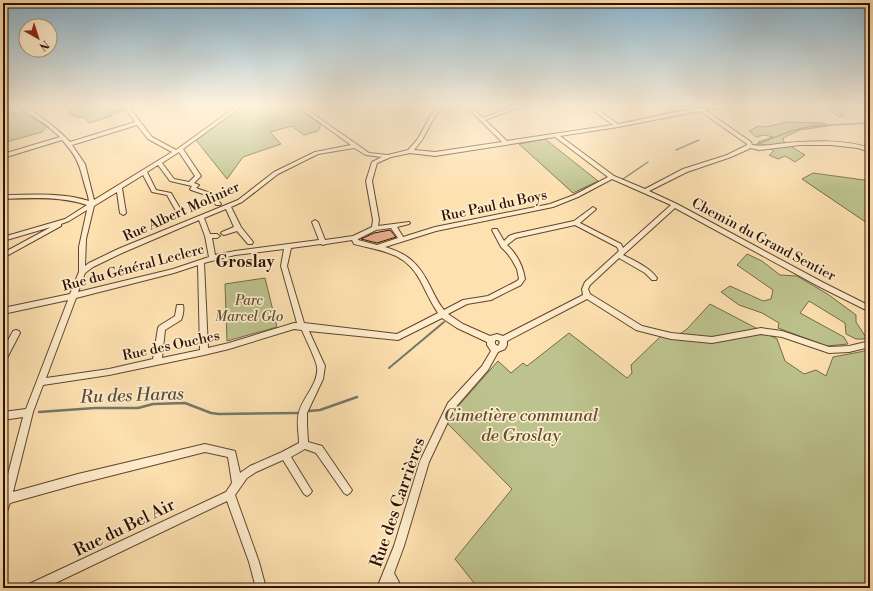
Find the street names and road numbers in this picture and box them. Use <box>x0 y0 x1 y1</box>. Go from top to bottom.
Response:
street label: Rue Albert Molinier <box>120 178 243 246</box>
street label: Rue Paul du Boys <box>440 186 549 226</box>
street label: Chemin du Grand Sentier <box>688 194 839 286</box>
street label: Rue du Général Leclerc <box>60 240 206 296</box>
street label: Rue des Ouches <box>121 327 222 365</box>
street label: Rue des Carrières <box>365 435 430 570</box>
street label: Rue du Bel Air <box>70 494 179 562</box>

